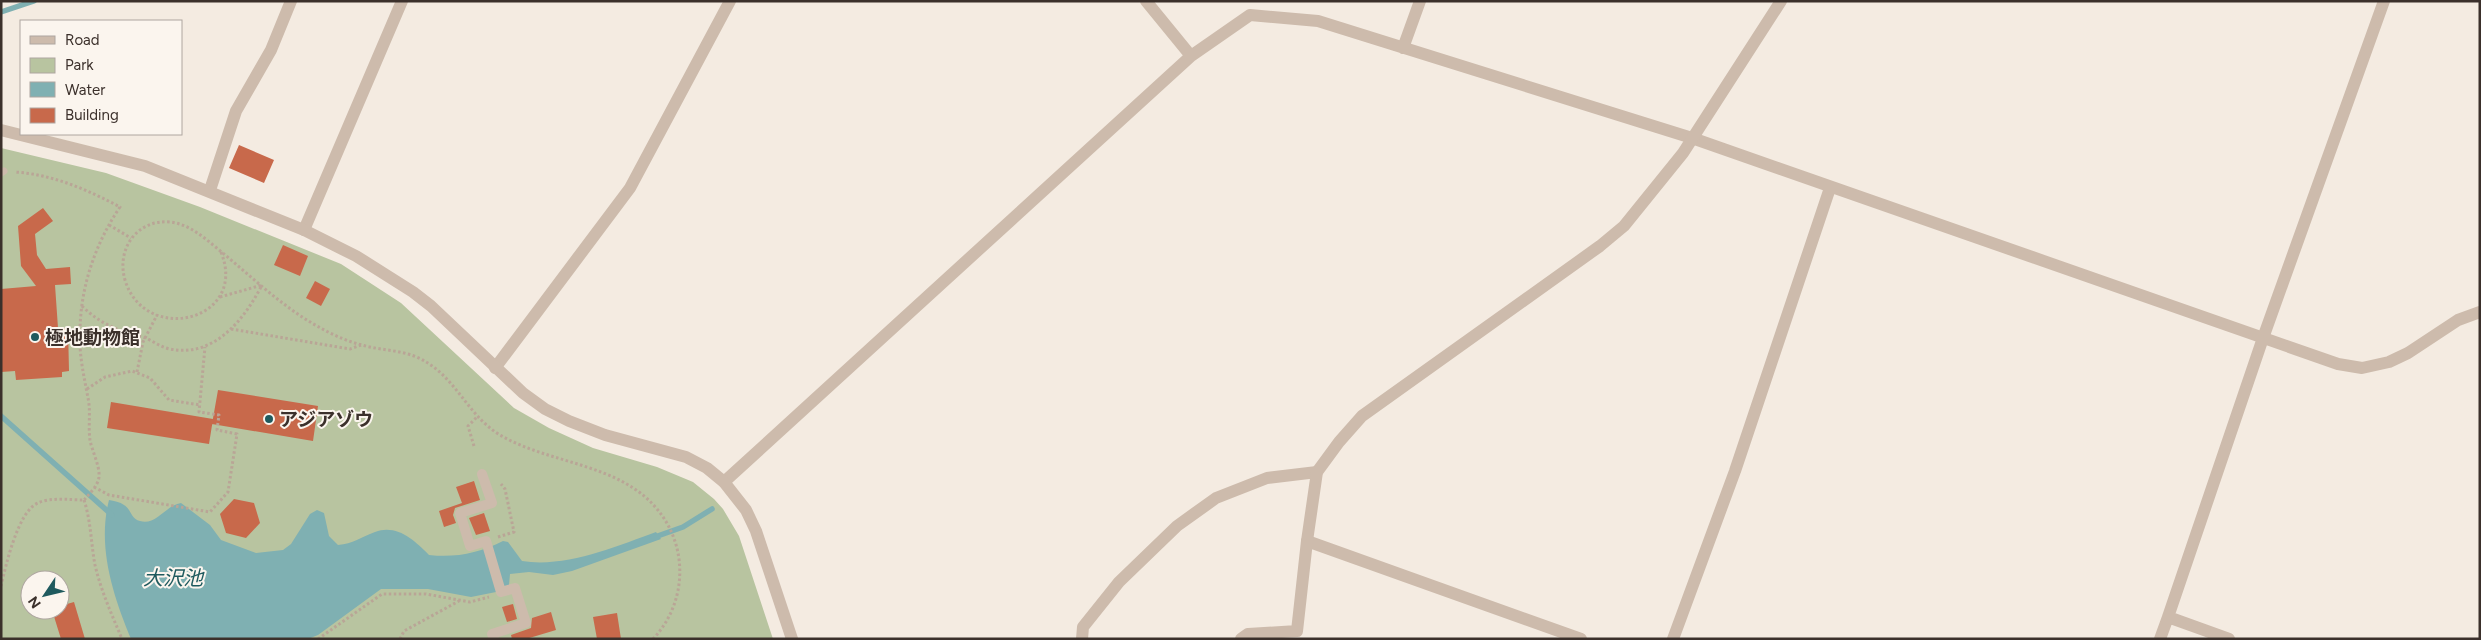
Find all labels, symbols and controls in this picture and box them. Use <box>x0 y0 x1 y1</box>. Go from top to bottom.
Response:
legend <box>20 20 182 135</box>
text: Road <box>65 31 100 49</box>
text: Park <box>65 56 94 74</box>
text: Water <box>65 81 105 99</box>
text: Building <box>65 106 119 124</box>
place label: 極地動物館 <box>45 326 140 349</box>
marker: 極地動物館 <box>29 331 41 343</box>
place label: アジアゾウ <box>279 408 373 431</box>
marker: アジアゾウ <box>263 413 275 425</box>
water label: 大沢池 <box>143 566 205 590</box>
north arrow <box>20 570 70 620</box>
text: N <box>25 593 45 611</box>

